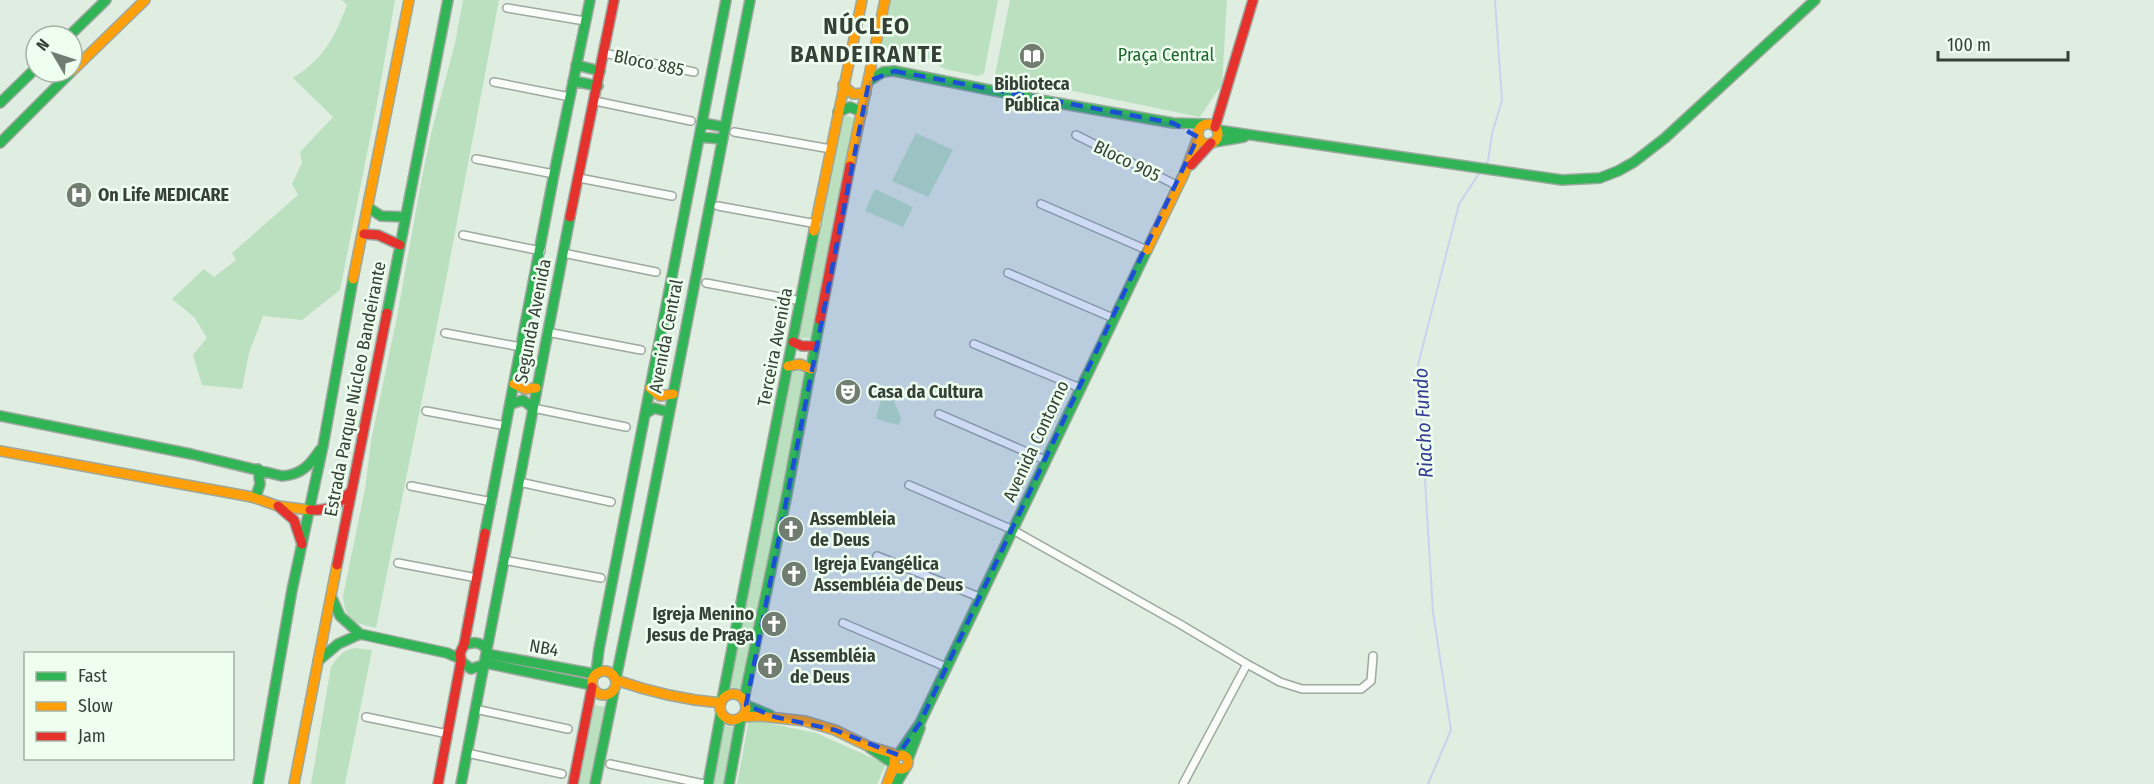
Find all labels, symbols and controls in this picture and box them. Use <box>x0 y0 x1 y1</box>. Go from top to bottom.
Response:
district label: NÚCLEO BANDEIRANTE <box>790 11 944 68</box>
north arrow <box>24 24 84 84</box>
scale bar <box>1938 24 2068 62</box>
text: 100 m <box>1947 34 1991 56</box>
text: N <box>32 35 53 55</box>
library icon: Biblioteca Pública <box>1017 41 1047 71</box>
park label: Praça Central <box>1118 44 1214 66</box>
street label: Bloco 885 <box>612 45 686 81</box>
place label: Biblioteca Pública <box>994 73 1070 116</box>
street label: Bloco 905 <box>1090 135 1164 187</box>
hospital icon: On Life MEDICARE <box>64 180 94 210</box>
place label: On Life MEDICARE <box>98 184 230 206</box>
street label: Segunda Avenida <box>510 257 556 385</box>
street label: Estrada Parque Núcleo Bandeirante <box>319 259 391 518</box>
street label: Avenida Central <box>644 277 688 395</box>
street label: Terceira Avenida <box>753 286 797 408</box>
water label: Riacho Fundo <box>1408 367 1438 479</box>
theatre icon: Casa da Cultura <box>833 377 863 407</box>
street label: Avenida Contorno <box>998 377 1074 505</box>
place label: Casa da Cultura <box>868 381 983 403</box>
place label: Assembleia de Deus <box>809 508 896 551</box>
church icon: Assembleia de Deus <box>776 514 806 544</box>
place label: Igreja Evangélica Assembléia de Deus <box>813 553 963 596</box>
church icon: Igreja Evangélica Assembléia de Deus <box>779 559 809 589</box>
place label: Igreja Menino Jesus de Praga <box>645 603 754 646</box>
church icon: Igreja Menino Jesus de Praga <box>759 609 789 639</box>
street label: NB4 <box>528 635 561 661</box>
place label: Assembléia de Deus <box>789 645 876 688</box>
church icon: Assembléia de Deus <box>755 651 785 681</box>
legend <box>24 652 234 760</box>
text: Fast <box>78 665 107 687</box>
text: Slow <box>78 695 113 717</box>
text: Jam <box>78 725 106 747</box>

